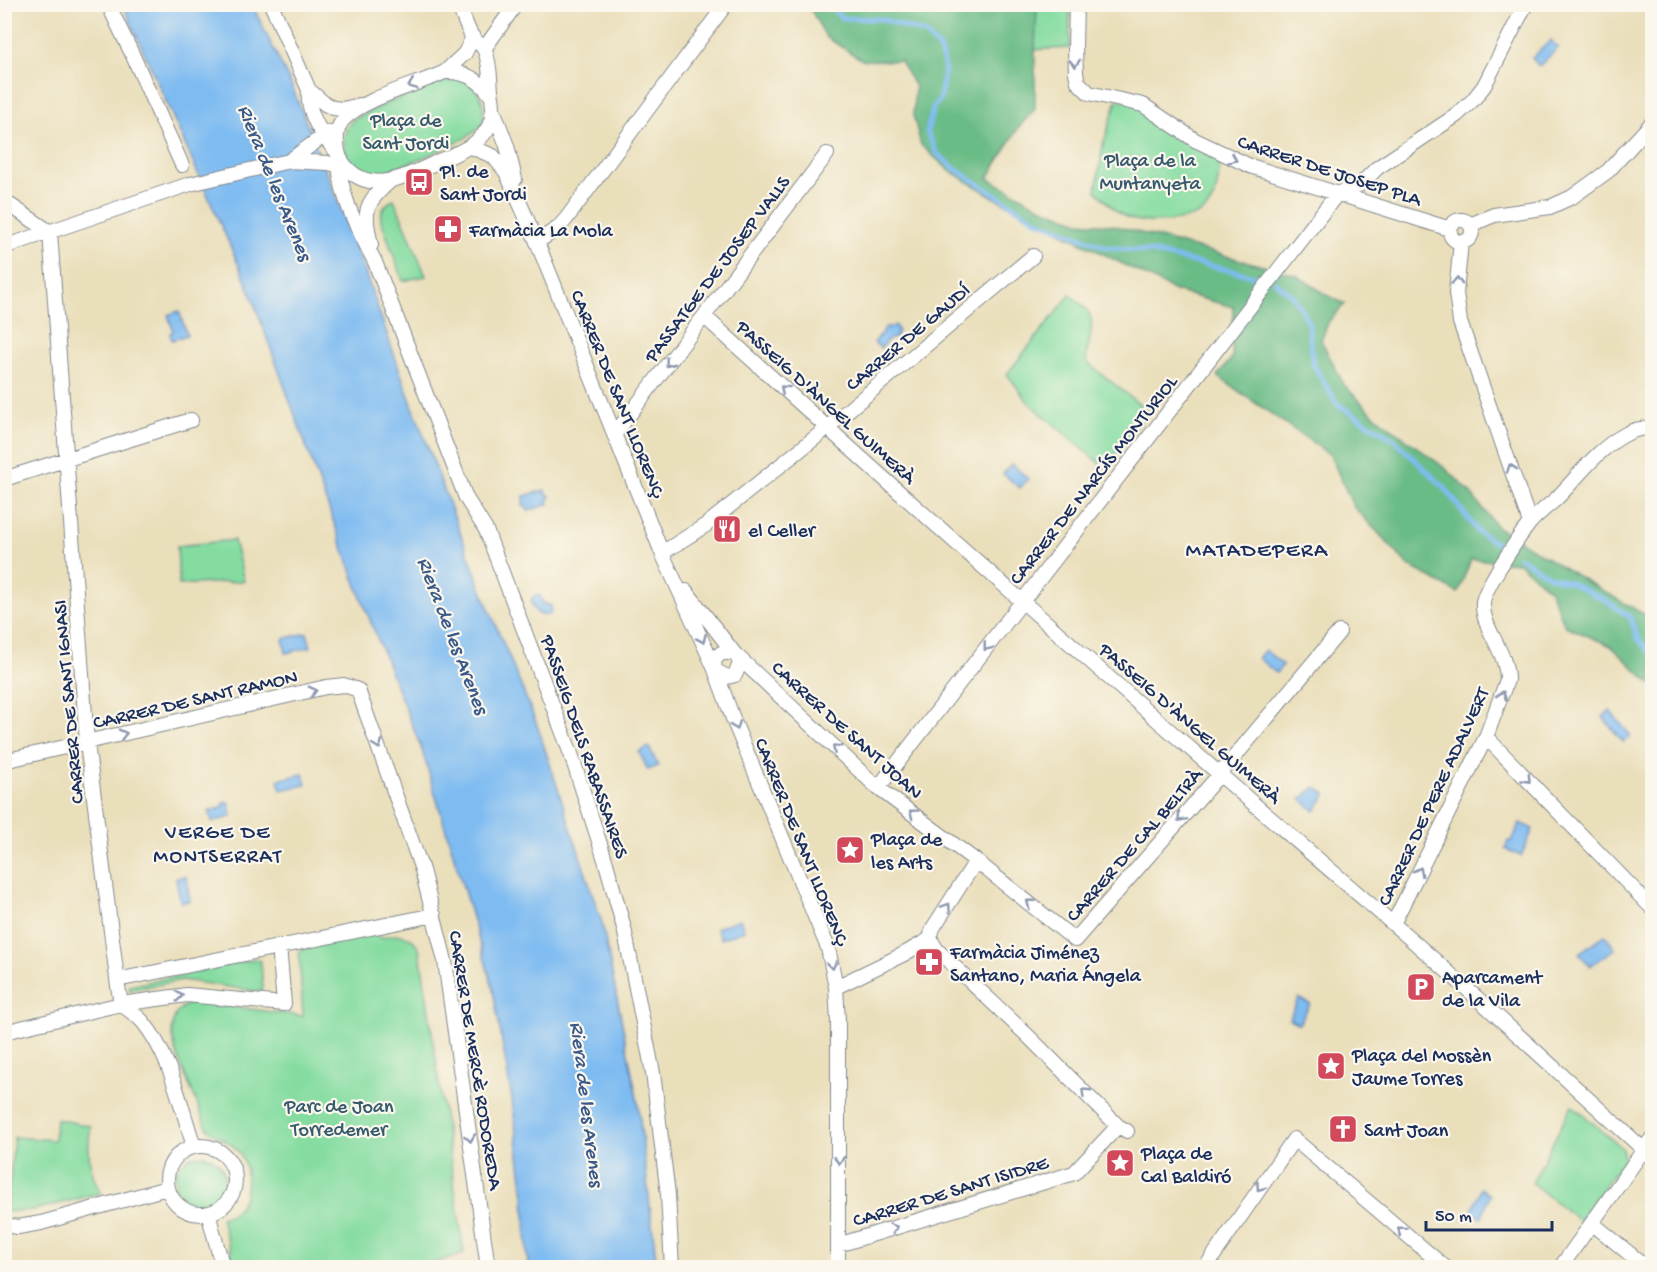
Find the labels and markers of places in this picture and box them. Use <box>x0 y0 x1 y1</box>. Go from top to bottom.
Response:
place label: Pl. de Sant Jordi <box>439 162 527 208</box>
bus stop icon: Pl. de Sant Jordi <box>403 166 435 198</box>
pharmacy icon: Farmàcia La Mola <box>432 213 464 245</box>
place label: Farmàcia La Mola <box>468 221 614 244</box>
restaurant icon: el Celler <box>711 513 743 545</box>
place label: el Celler <box>748 521 817 544</box>
place label: Plaça de les Arts <box>870 830 943 876</box>
place icon: Plaça de les Arts <box>834 834 866 866</box>
place label: Farmàcia Jiménez Santano, Maria Ángela <box>949 943 1142 989</box>
pharmacy icon: Farmàcia Jiménez Santano, Maria Ángela <box>913 946 945 978</box>
place label: Aparcament de la Vila <box>1442 968 1544 1014</box>
parking icon: Aparcament de la Vila <box>1405 971 1437 1003</box>
place label: Plaça del Mossèn Jaume Torres <box>1351 1046 1492 1092</box>
place icon: Plaça del Mossèn Jaume Torres <box>1315 1050 1347 1082</box>
church icon: Sant Joan <box>1327 1113 1359 1145</box>
place label: Sant Joan <box>1364 1121 1449 1144</box>
place label: Plaça de Cal Baldiró <box>1140 1144 1231 1190</box>
place icon: Plaça de Cal Baldiró <box>1104 1147 1136 1179</box>

